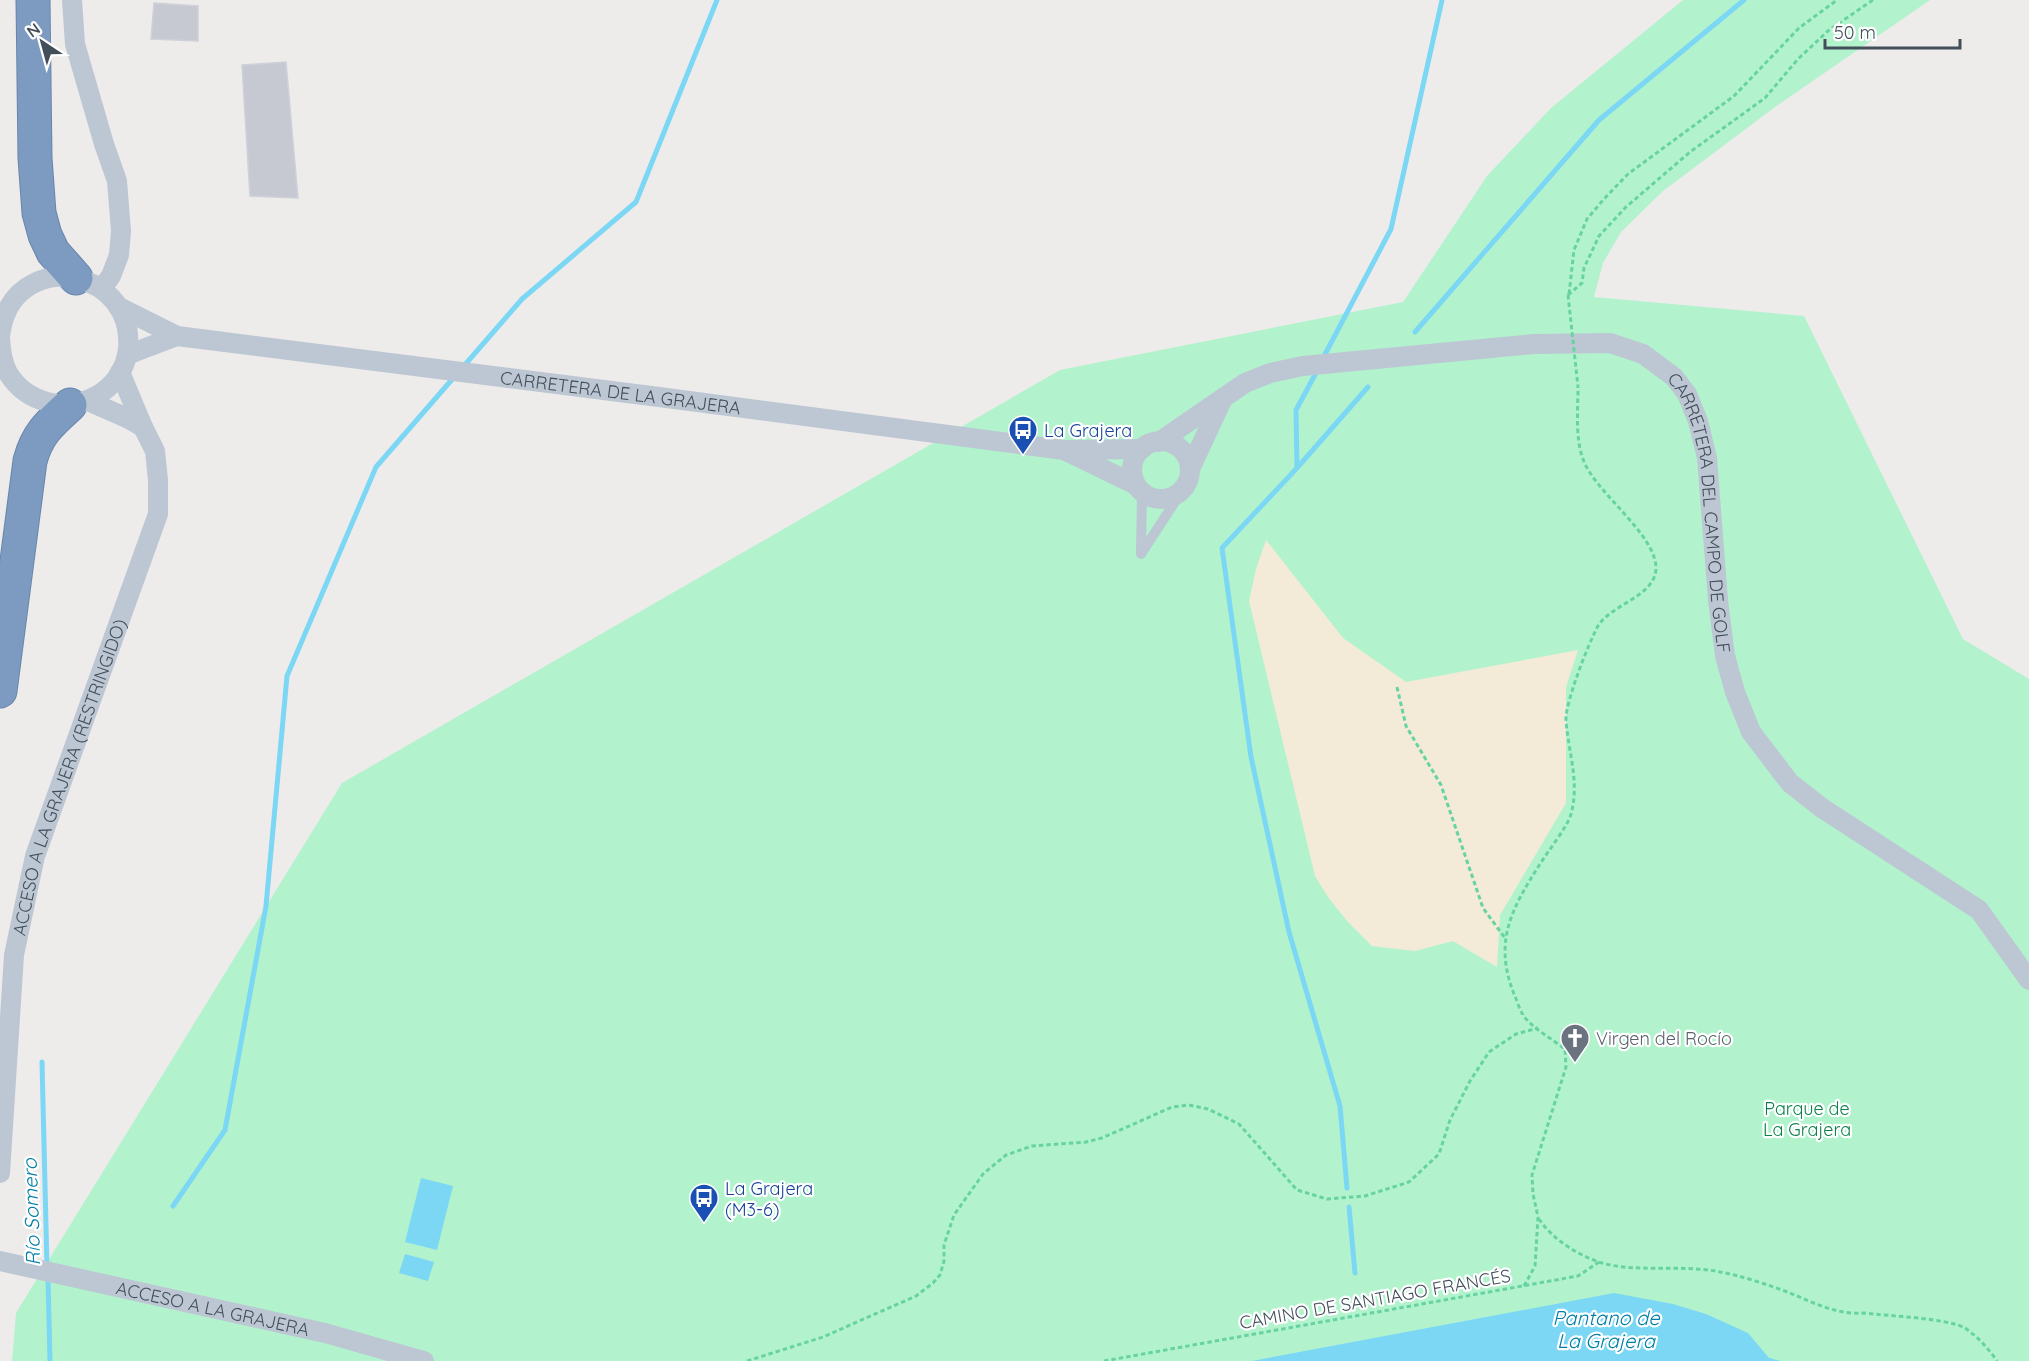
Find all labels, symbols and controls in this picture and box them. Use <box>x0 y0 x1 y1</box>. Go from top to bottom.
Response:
north arrow <box>12 12 72 72</box>
scale bar <box>1825 12 1960 50</box>
text: N <box>23 18 44 41</box>
text: 50 m <box>1834 21 1876 44</box>
street label: CARRETERA DE LA GRAJERA <box>499 366 743 419</box>
street label: CARRETERA DEL CAMPO DE GOLF <box>1663 368 1736 654</box>
bus stop icon: La Grajera <box>1007 414 1039 456</box>
place label: La Grajera <box>1044 419 1132 442</box>
street label: ACCESO A LA GRAJERA (RESTRINGIDO) <box>7 615 131 938</box>
church icon: Virgen del Rocío <box>1559 1022 1591 1064</box>
place label: Virgen del Rocío <box>1596 1027 1732 1050</box>
park label: Parque de La Grajera <box>1763 1097 1851 1141</box>
water label: Río Somero <box>17 1157 45 1266</box>
place label: La Grajera (M3-6) <box>725 1177 813 1221</box>
bus stop icon: La Grajera (M3-6) <box>688 1182 720 1224</box>
street label: CAMINO DE SANTIAGO FRANCÉS <box>1238 1264 1512 1334</box>
street label: ACCESO A LA GRAJERA <box>114 1276 312 1341</box>
water label: Pantano de La Grajera <box>1553 1305 1660 1353</box>

